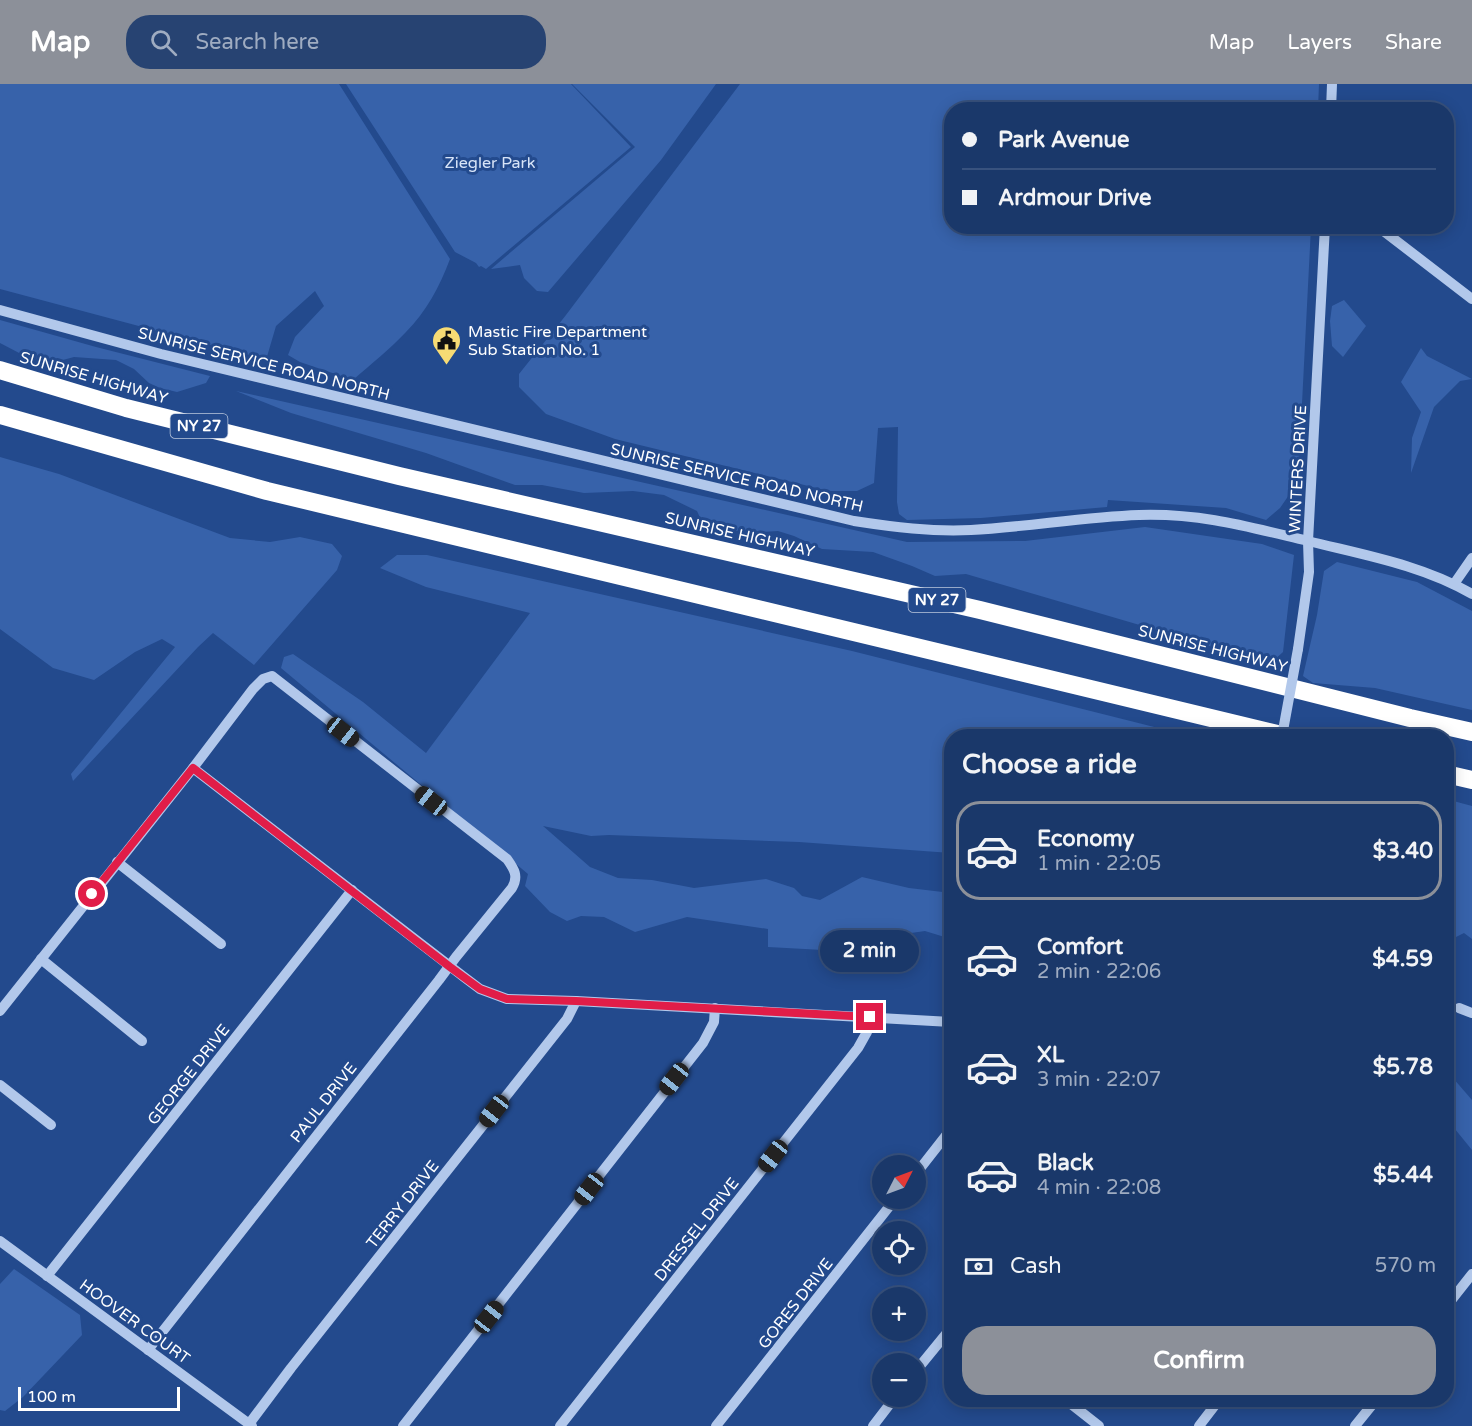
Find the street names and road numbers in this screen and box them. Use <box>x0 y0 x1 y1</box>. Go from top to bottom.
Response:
street label: SUNRISE SERVICE ROAD NORTH <box>136 323 392 405</box>
street label: SUNRISE HIGHWAY <box>17 347 170 409</box>
street label: WINTERS DRIVE <box>1285 404 1311 534</box>
road number: NY 27 <box>170 414 228 438</box>
street label: SUNRISE SERVICE ROAD NORTH <box>608 439 865 517</box>
street label: SUNRISE HIGHWAY <box>663 508 817 562</box>
road number: NY 27 <box>908 588 966 612</box>
street label: SUNRISE HIGHWAY <box>1136 621 1290 677</box>
street label: GEORGE DRIVE <box>143 1020 234 1129</box>
street label: PAUL DRIVE <box>286 1058 361 1147</box>
street label: TERRY DRIVE <box>362 1157 443 1253</box>
street label: DRESSEL DRIVE <box>650 1174 744 1285</box>
street label: GORES DRIVE <box>754 1254 838 1353</box>
street label: HOOVER COURT <box>75 1275 194 1369</box>

